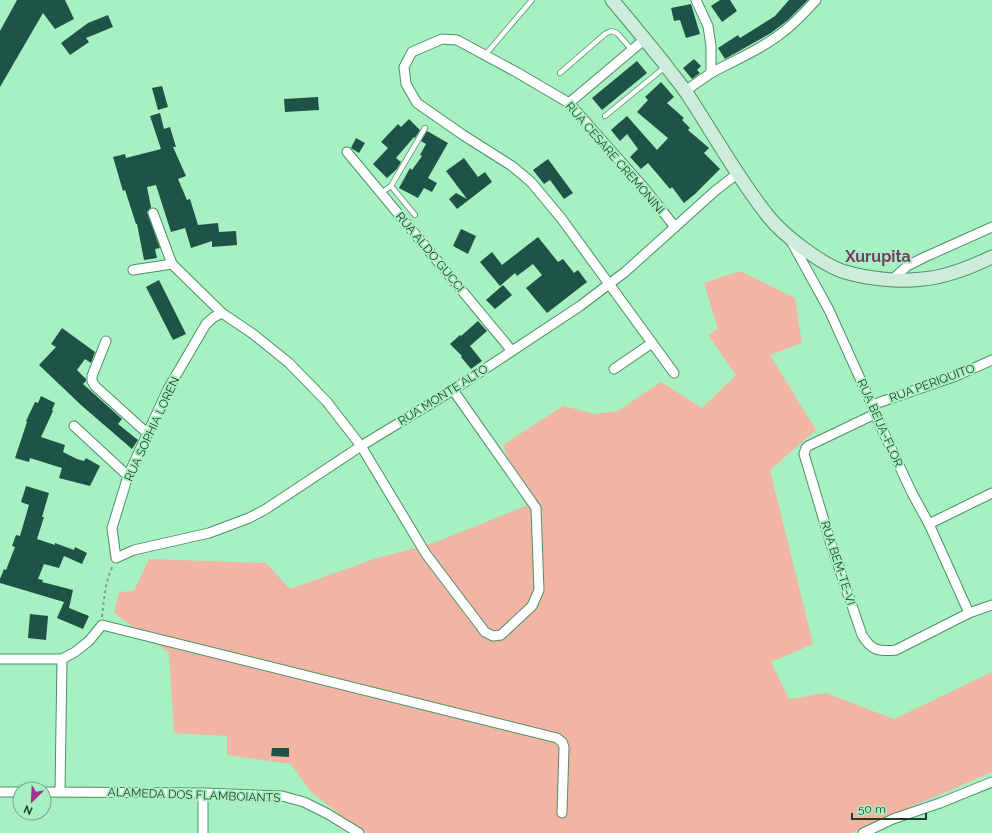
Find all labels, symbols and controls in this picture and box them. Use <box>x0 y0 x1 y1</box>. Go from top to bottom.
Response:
street label: RUA CESARE CREMONINI <box>563 99 667 217</box>
street label: RUA ALDO GUCCI <box>393 209 467 295</box>
district label: Xurupita <box>844 247 911 266</box>
street label: RUA PERIQUITO <box>887 361 977 405</box>
street label: RUA MONTE ALTO <box>395 362 491 428</box>
street label: RUA SOPHIA LOREN <box>122 374 182 484</box>
street label: RUA BEIJA-FLOR <box>854 377 906 469</box>
street label: RUA BEM-TE-VI <box>818 519 858 607</box>
north arrow <box>12 781 52 821</box>
street label: ALAMEDA DOS FLAMBOIANTS <box>107 785 281 805</box>
scale bar <box>852 795 926 821</box>
text: N <box>22 802 35 817</box>
text: 50 m <box>858 802 886 816</box>

